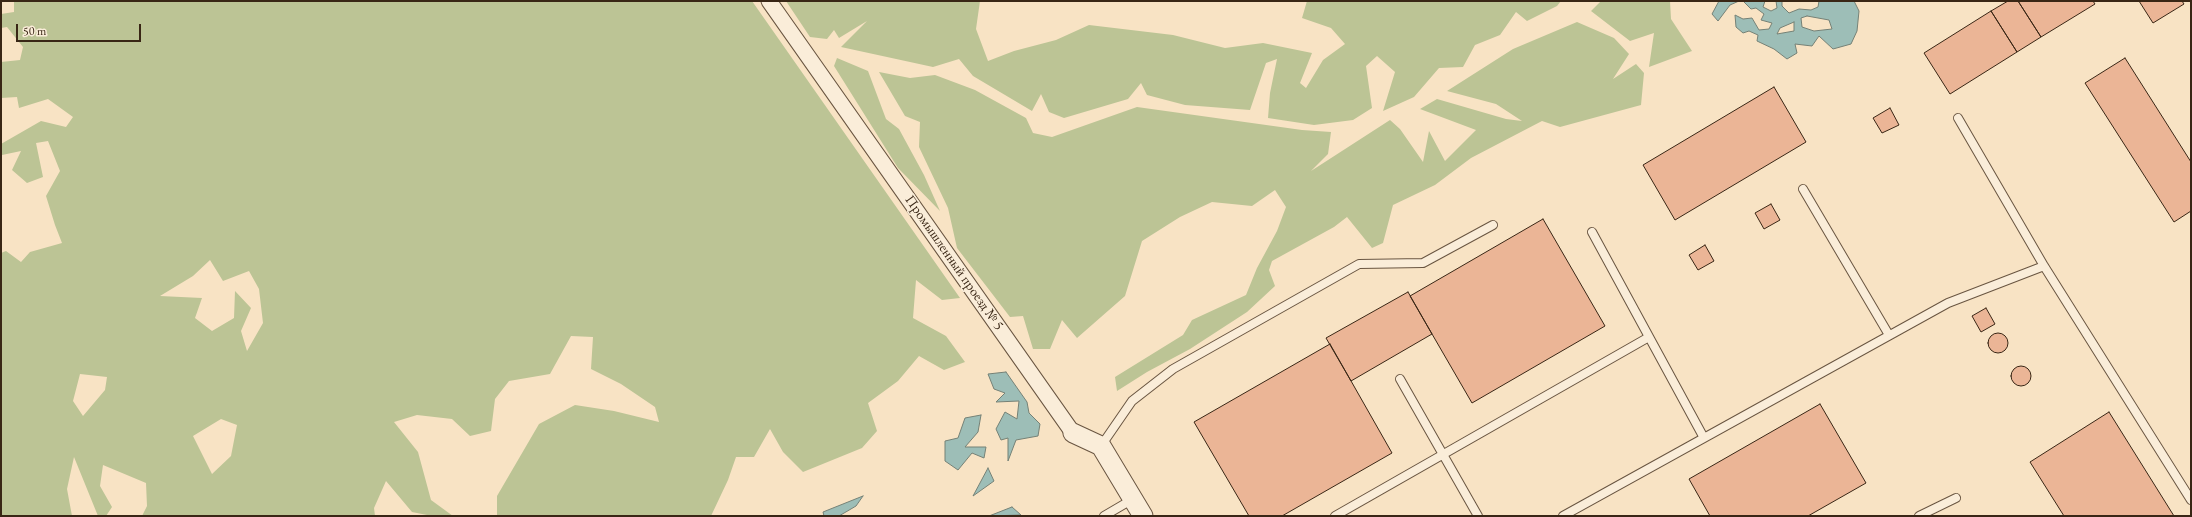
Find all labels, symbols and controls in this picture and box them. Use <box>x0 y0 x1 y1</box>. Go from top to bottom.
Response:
scale bar <box>18 16 143 42</box>
text: 50 m <box>23 23 46 39</box>
street label: Промышленный проезд № 5 <box>901 192 1007 334</box>

